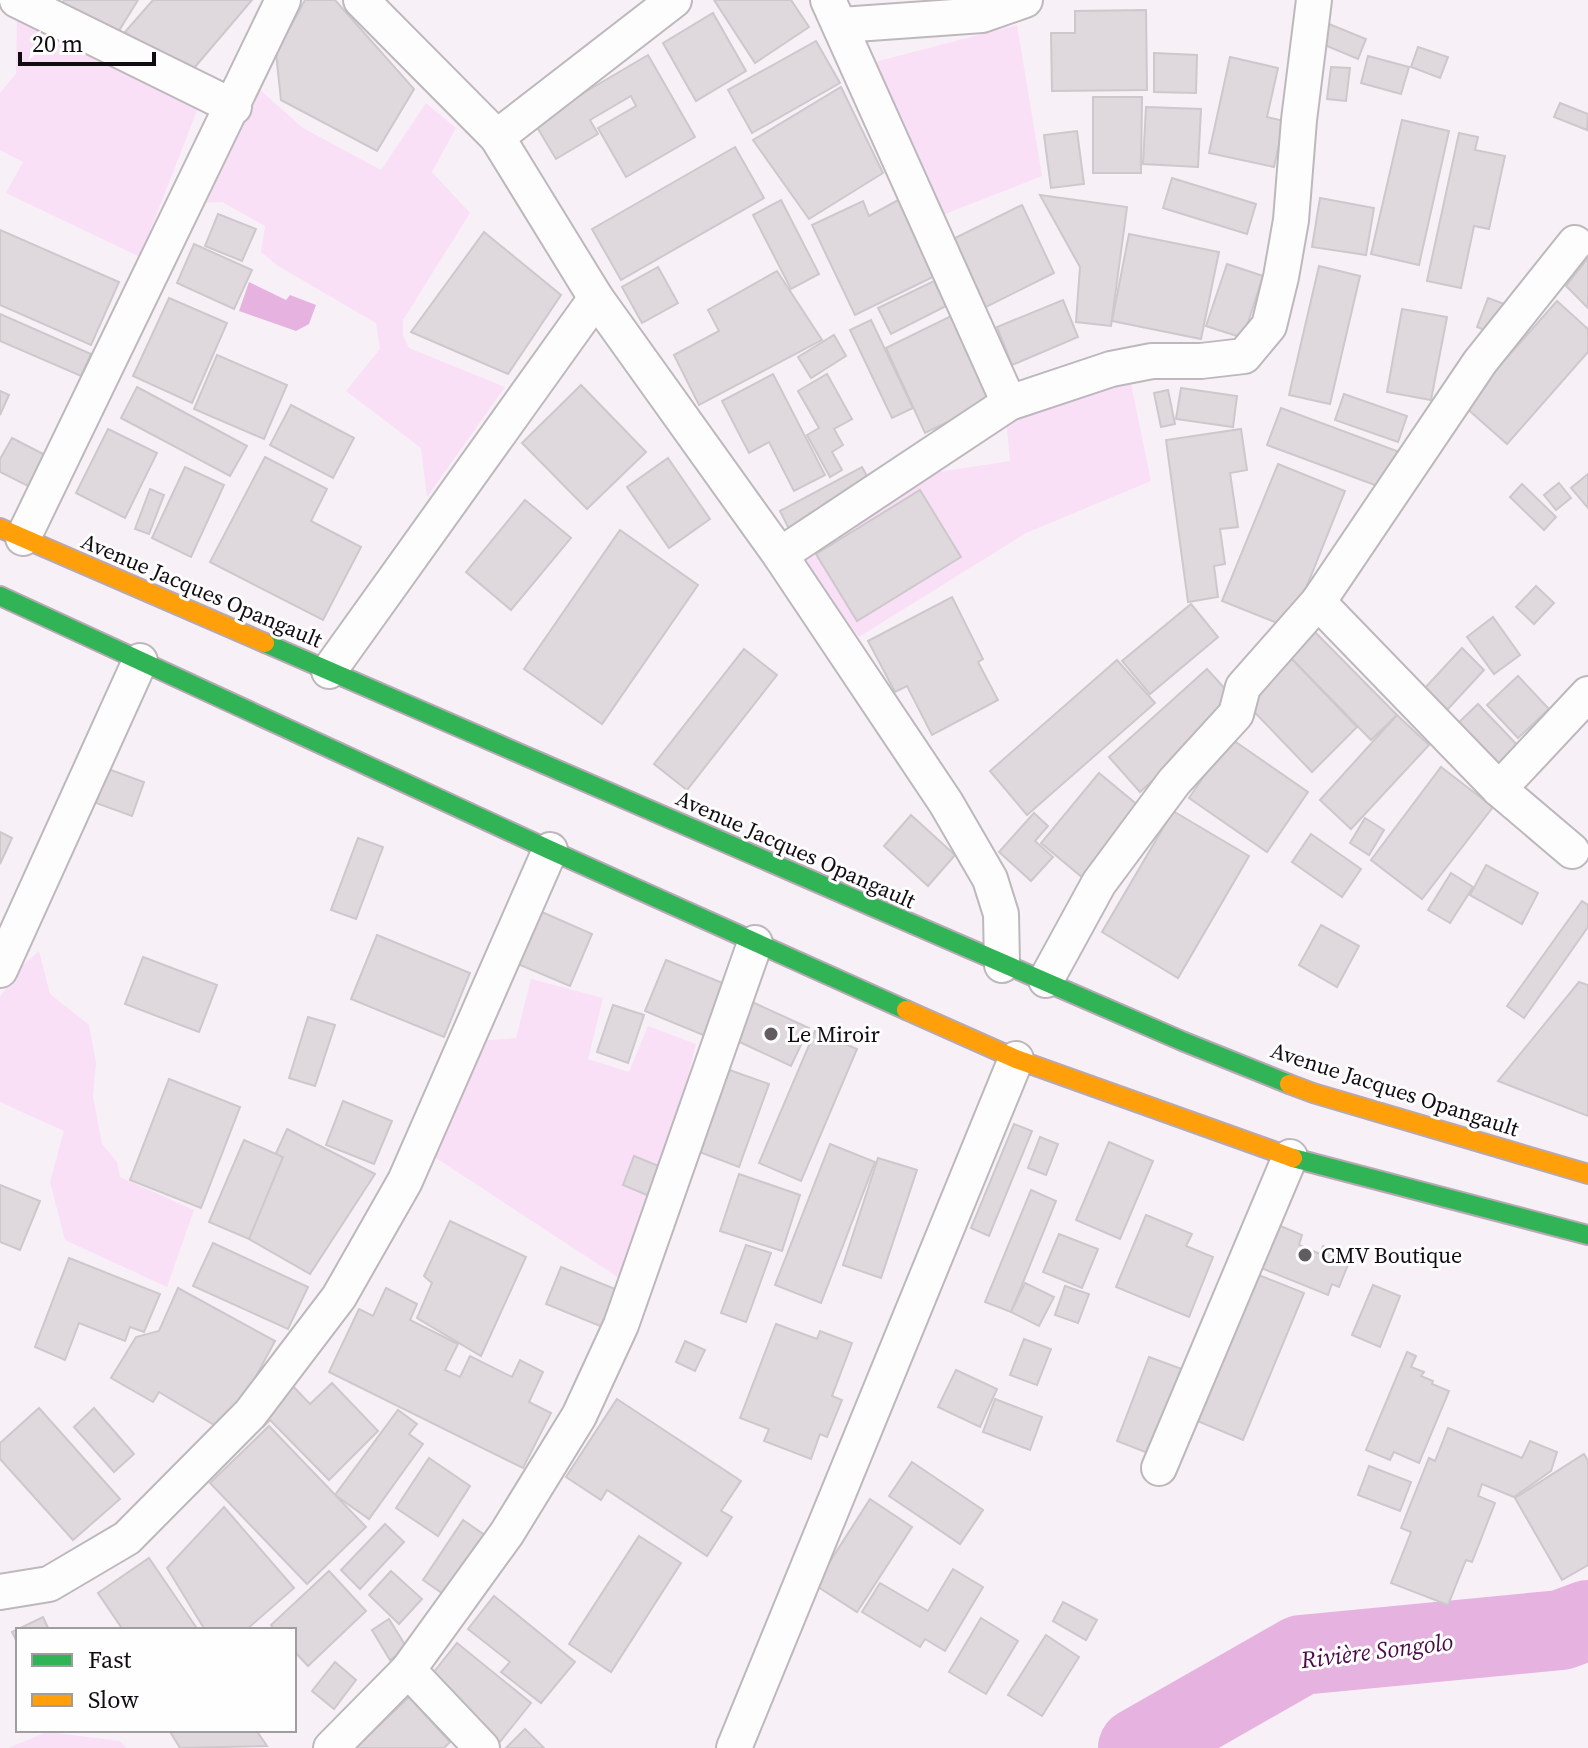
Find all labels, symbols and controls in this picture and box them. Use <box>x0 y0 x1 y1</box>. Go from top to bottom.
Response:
scale bar <box>20 16 154 66</box>
text: 20 m <box>32 27 83 60</box>
street label: Avenue Jacques Opangault <box>77 526 328 655</box>
street label: Avenue Jacques Opangault <box>672 783 921 916</box>
place label: Le Miroir <box>787 1019 881 1049</box>
marker: Le Miroir <box>762 1025 780 1043</box>
street label: Avenue Jacques Opangault <box>1267 1035 1524 1144</box>
place label: CMV Boutique <box>1321 1240 1462 1270</box>
marker: CMV Boutique <box>1296 1246 1314 1264</box>
water label: Rivière Songolo <box>1298 1625 1455 1676</box>
legend <box>16 1628 296 1732</box>
text: Fast <box>88 1643 132 1676</box>
text: Slow <box>88 1683 139 1716</box>

